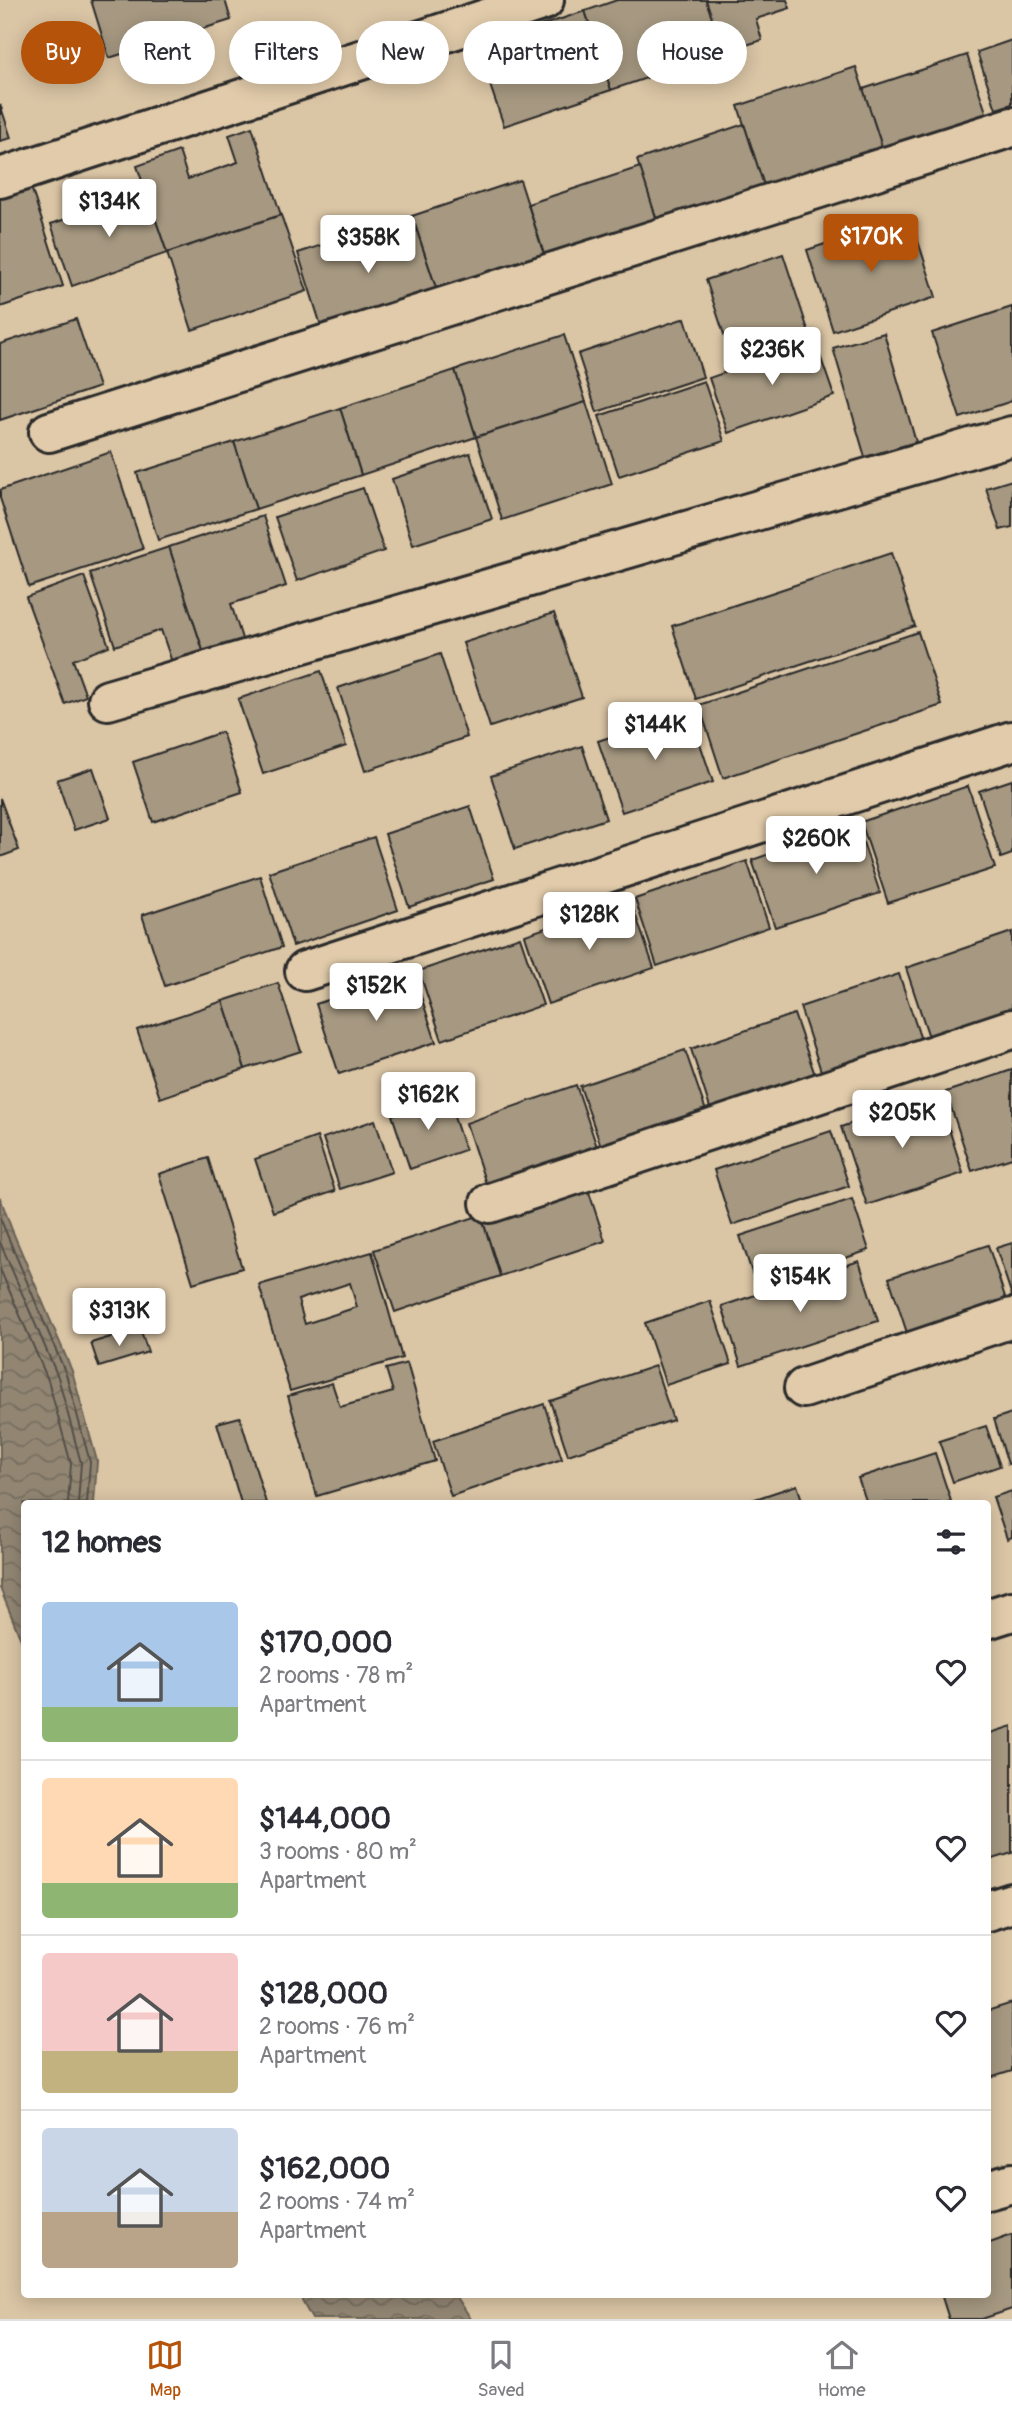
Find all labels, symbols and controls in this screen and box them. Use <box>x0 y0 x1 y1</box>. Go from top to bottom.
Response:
chip: Buy <box>21 21 105 84</box>
chip: Rent <box>119 21 215 84</box>
chip: Filters <box>229 21 342 84</box>
chip: New <box>356 21 449 84</box>
chip: Apartment <box>463 21 623 84</box>
chip: House <box>637 21 747 84</box>
pin: $134K <box>60 180 158 239</box>
text: $134K <box>78 187 140 216</box>
pin: $170K <box>822 215 920 274</box>
pin: $358K <box>319 216 417 275</box>
text: $170K <box>839 222 903 251</box>
text: $358K <box>336 223 400 252</box>
pin: $236K <box>723 328 821 387</box>
text: $236K <box>740 335 804 364</box>
pin: $144K <box>606 702 704 762</box>
text: $144K <box>624 710 686 739</box>
pin: $260K <box>767 816 865 876</box>
text: $260K <box>782 824 850 853</box>
pin: $128K <box>540 892 638 952</box>
text: $128K <box>559 900 619 929</box>
pin: $152K <box>327 964 425 1023</box>
text: $152K <box>346 971 406 1000</box>
pin: $162K <box>379 1072 477 1132</box>
text: $162K <box>397 1080 459 1109</box>
pin: $205K <box>853 1090 951 1150</box>
text: $205K <box>868 1098 936 1127</box>
pin: $154K <box>751 1254 849 1314</box>
text: $154K <box>769 1262 831 1291</box>
pin: $313K <box>70 1288 168 1348</box>
text: $313K <box>89 1296 150 1325</box>
icon: filters <box>932 1523 970 1561</box>
text: 12 homes <box>42 1524 161 1561</box>
text: $170,000 <box>259 1624 392 1661</box>
icon: home <box>98 1630 182 1714</box>
icon: heart <box>932 1653 970 1691</box>
text: 2 rooms · 78 m² <box>259 1661 413 1690</box>
text: Apartment <box>259 1690 366 1719</box>
text: $144,000 <box>259 1800 391 1837</box>
icon: home <box>98 1806 182 1890</box>
icon: heart <box>932 1829 970 1867</box>
text: 3 rooms · 80 m² <box>259 1837 417 1866</box>
text: Apartment <box>259 1866 366 1895</box>
text: $128,000 <box>259 1975 388 2012</box>
icon: home <box>98 1981 182 2065</box>
icon: heart <box>932 2004 970 2042</box>
text: 2 rooms · 76 m² <box>259 2012 415 2041</box>
text: Apartment <box>259 2041 366 2070</box>
text: $162,000 <box>259 2150 390 2187</box>
icon: home <box>98 2156 182 2240</box>
icon: heart <box>932 2179 970 2217</box>
text: 2 rooms · 74 m² <box>259 2187 415 2216</box>
text: Apartment <box>259 2216 366 2245</box>
tab: Map <box>146 2336 184 2402</box>
tab: Saved <box>477 2336 525 2402</box>
tab: Home <box>818 2336 866 2402</box>

